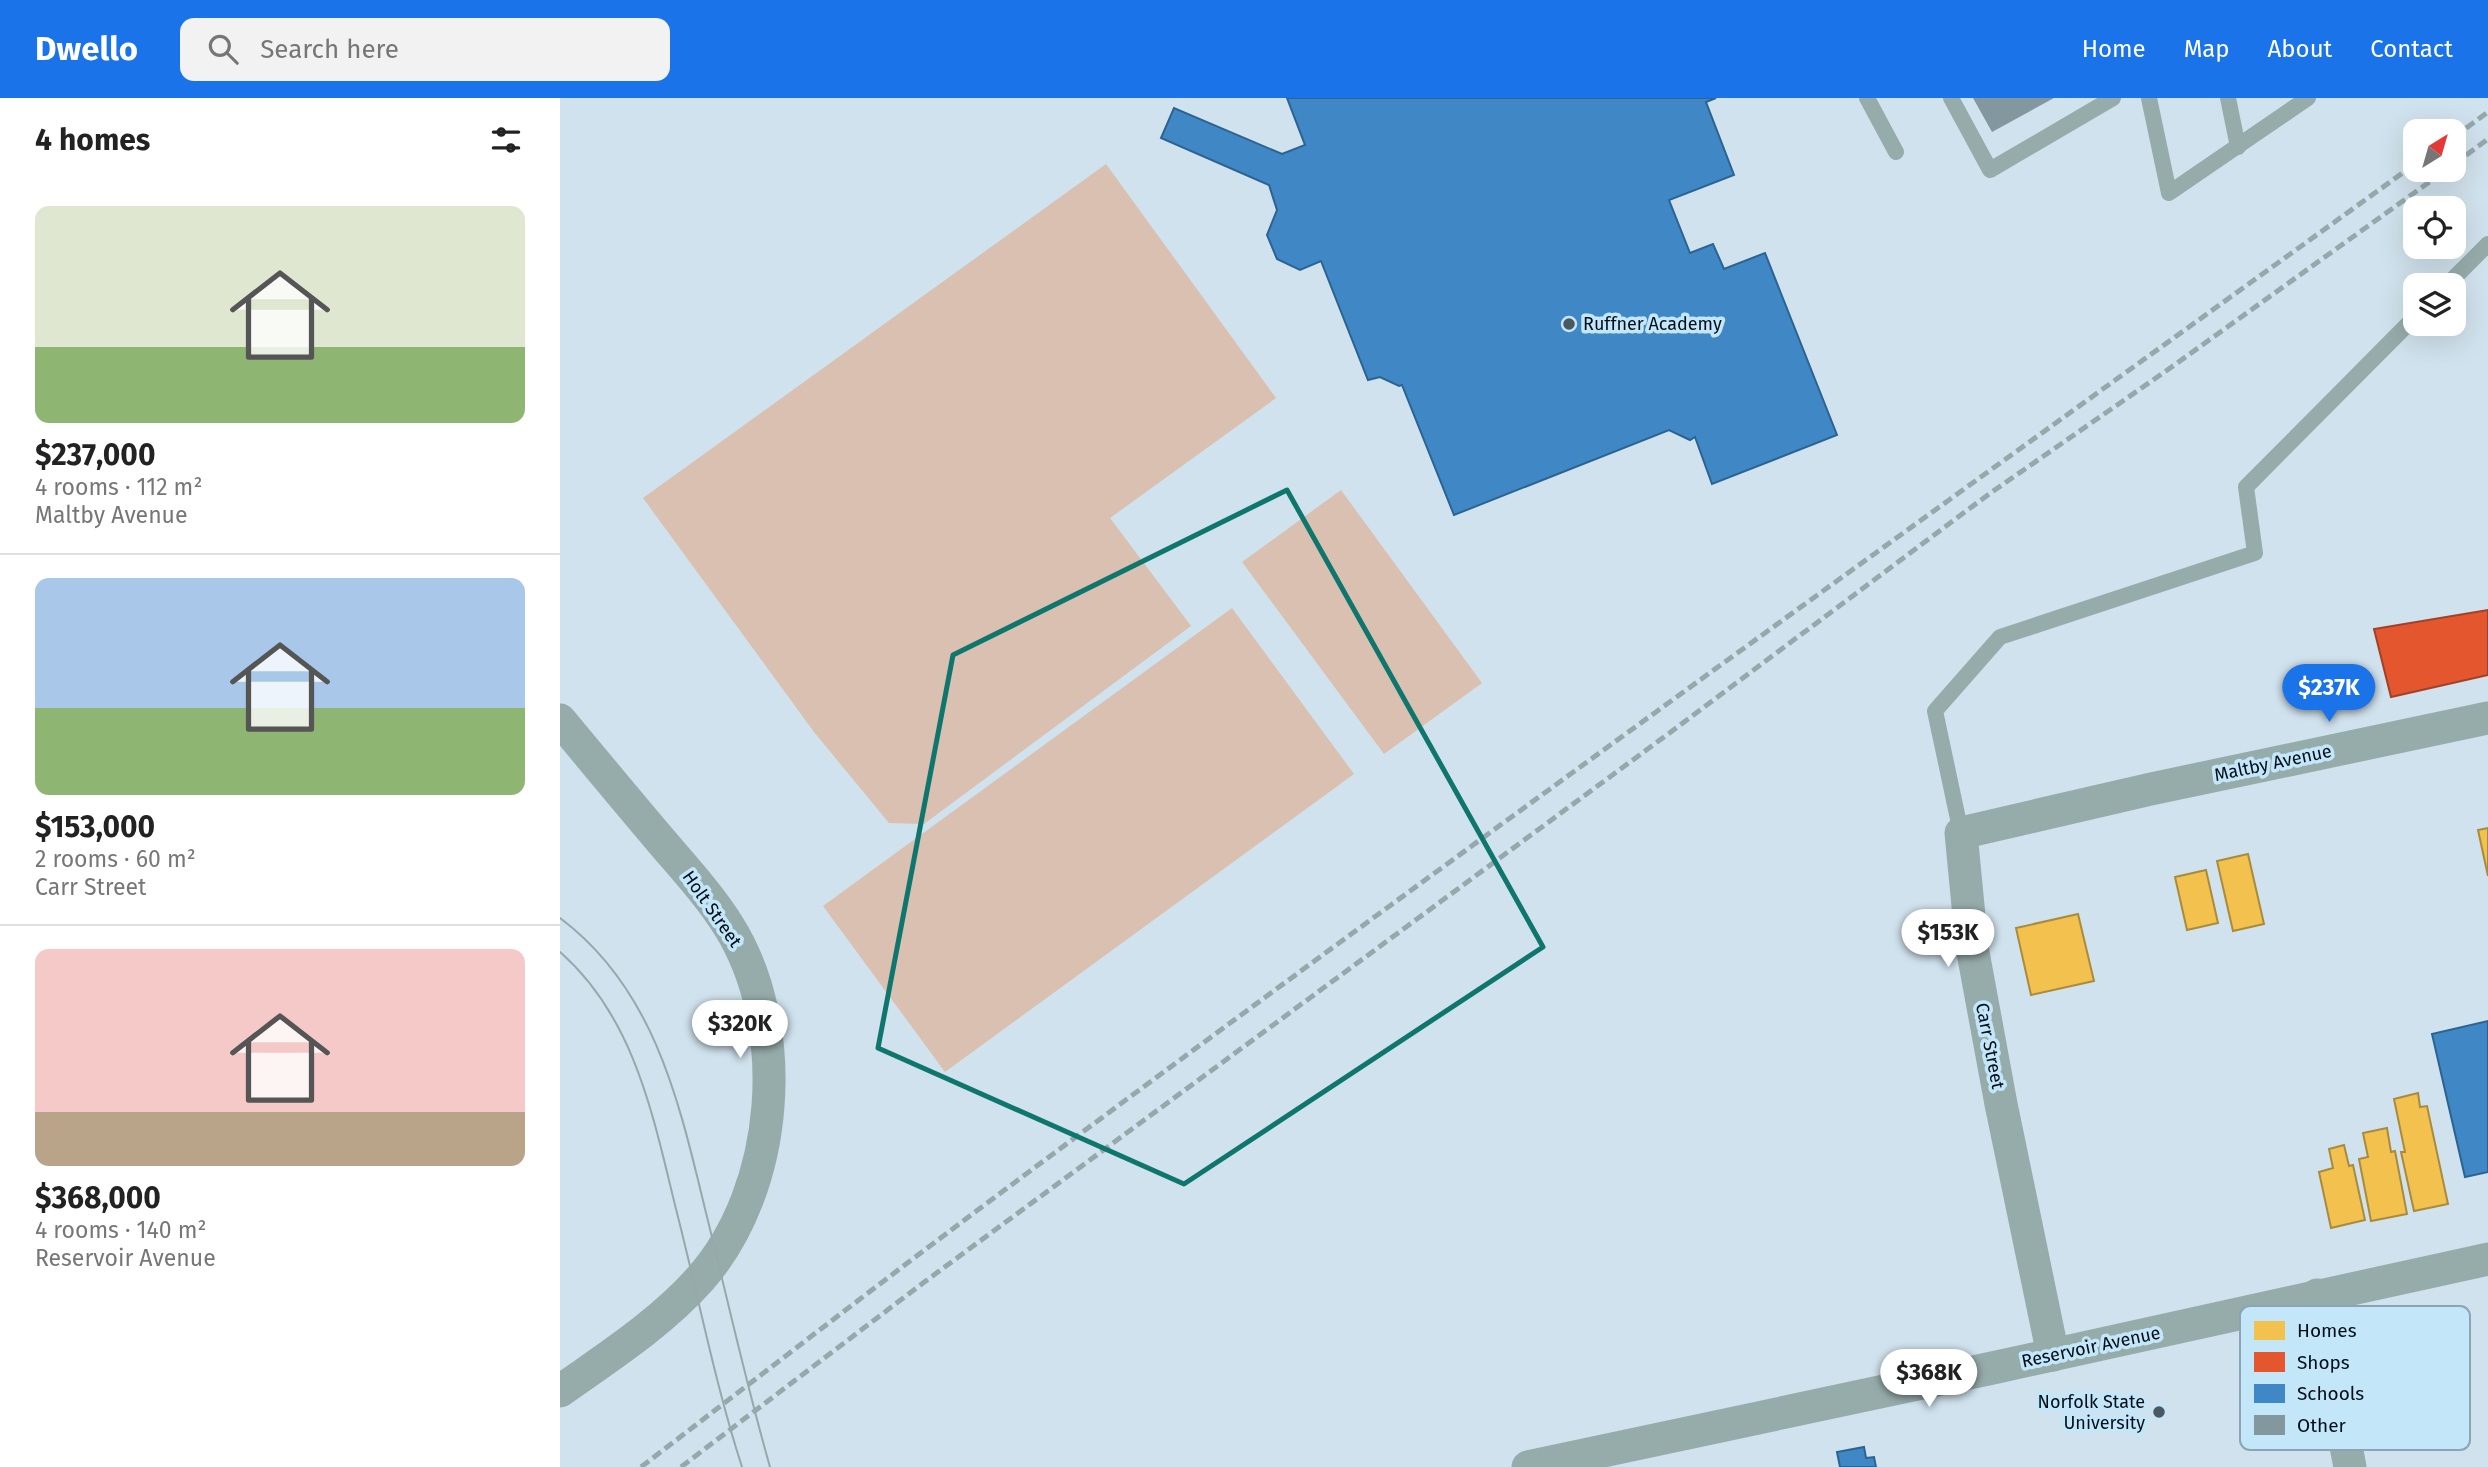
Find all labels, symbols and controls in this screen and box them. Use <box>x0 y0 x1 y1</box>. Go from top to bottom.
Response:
search box <box>180 18 670 81</box>
text: Dwello <box>35 29 138 69</box>
icon: search <box>204 30 242 68</box>
text: Search here <box>260 34 399 65</box>
text: Home <box>2082 35 2146 63</box>
text: Map <box>2184 35 2230 63</box>
text: About <box>2268 35 2332 63</box>
text: Contact <box>2370 35 2453 63</box>
north arrow <box>2403 119 2466 182</box>
map controls <box>2403 119 2466 336</box>
icon: filters <box>487 121 525 159</box>
text: 4 homes <box>35 122 150 158</box>
button: locate <box>2403 196 2466 259</box>
icon: home <box>217 252 343 378</box>
button: layers <box>2403 273 2466 336</box>
place label: Ruffner Academy <box>1583 313 1722 335</box>
marker: Ruffner Academy <box>1561 316 1577 332</box>
text: $237,000 <box>35 437 155 473</box>
text: 4 rooms · 112 m² <box>35 473 202 501</box>
text: Maltby Avenue <box>35 501 188 529</box>
icon: home <box>217 624 343 750</box>
pin: $237K <box>2280 664 2378 724</box>
text: $237K <box>2298 673 2360 701</box>
street label: Maltby Avenue <box>2212 740 2334 786</box>
text: $153,000 <box>35 809 155 845</box>
text: 2 rooms · 60 m² <box>35 845 196 873</box>
street label: Holt Street <box>678 867 747 952</box>
text: Carr Street <box>35 873 146 901</box>
pin: $153K <box>1899 910 1997 969</box>
text: $153K <box>1917 918 1979 946</box>
icon: home <box>217 995 343 1121</box>
pin: $320K <box>691 1000 789 1060</box>
street label: Carr Street <box>1971 1001 2009 1091</box>
text: $320K <box>708 1009 772 1037</box>
text: $368,000 <box>35 1180 161 1216</box>
text: 4 rooms · 140 m² <box>35 1216 206 1244</box>
text: Reservoir Avenue <box>35 1244 216 1272</box>
legend <box>2240 1306 2470 1450</box>
text: Homes <box>2297 1319 2357 1342</box>
street label: Reservoir Avenue <box>2020 1322 2162 1372</box>
pin: $368K <box>1880 1350 1978 1409</box>
text: Shops <box>2297 1351 2350 1374</box>
text: $368K <box>1896 1358 1962 1386</box>
text: Schools <box>2297 1382 2364 1405</box>
place label: Norfolk State University <box>2038 1391 2145 1434</box>
marker: Norfolk State University <box>2151 1404 2167 1420</box>
text: Other <box>2297 1414 2346 1437</box>

